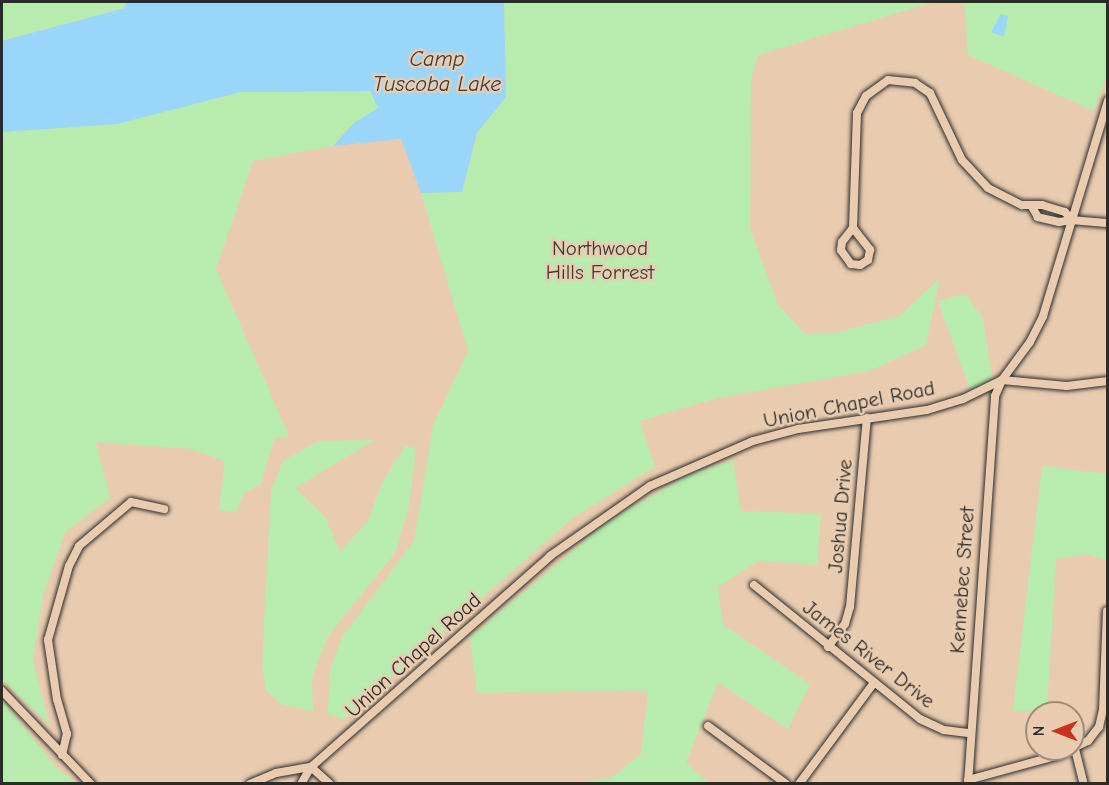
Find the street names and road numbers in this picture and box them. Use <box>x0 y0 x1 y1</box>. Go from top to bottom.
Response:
street label: Union Chapel Road <box>761 375 937 433</box>
street label: Joshua Drive <box>822 458 858 574</box>
street label: Kennebec Street <box>944 506 980 654</box>
street label: Union Chapel Road <box>340 587 486 723</box>
street label: James River Drive <box>798 595 940 713</box>

